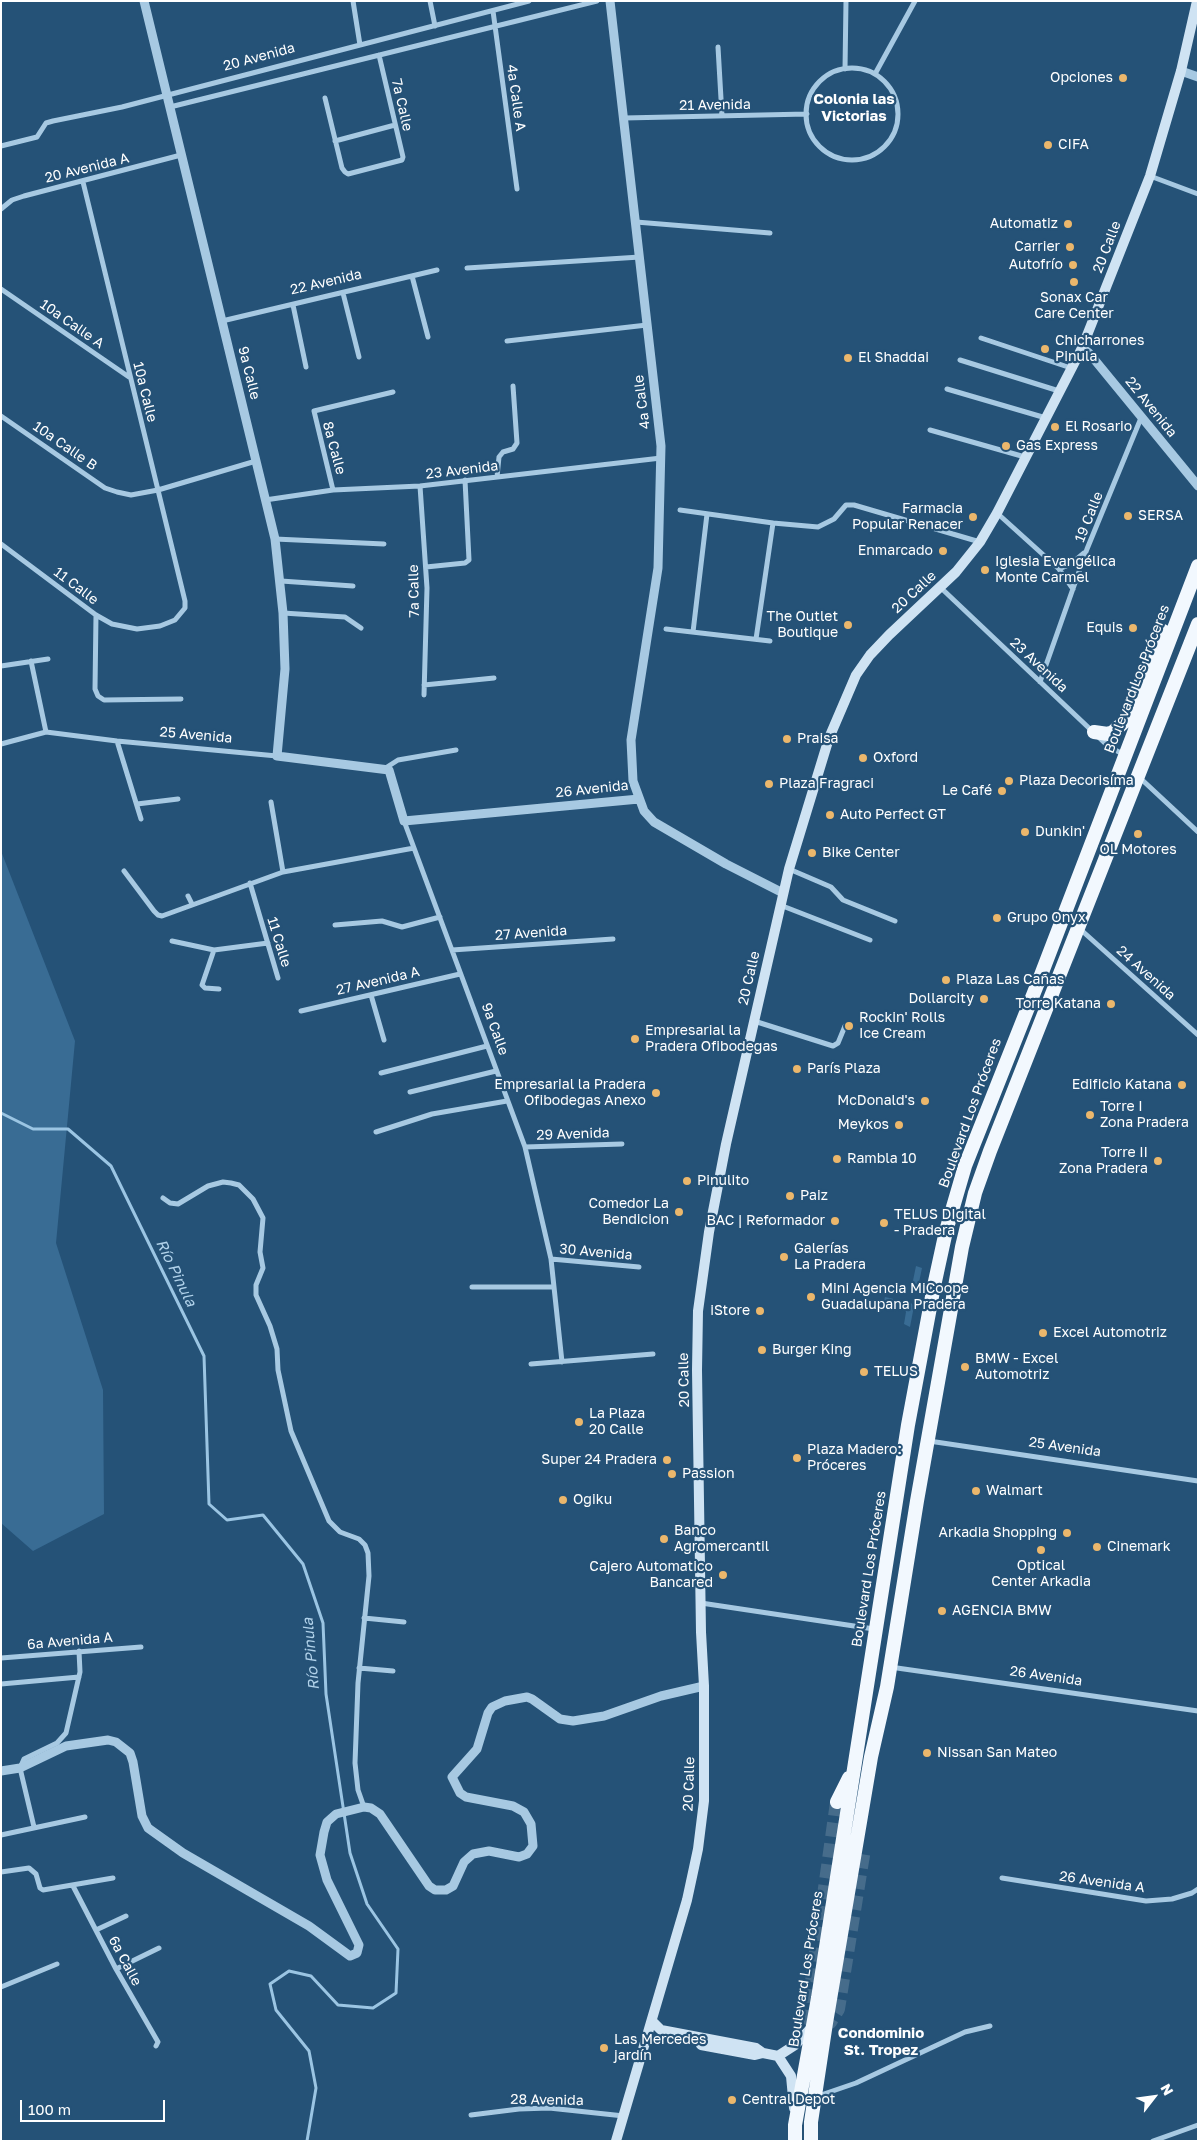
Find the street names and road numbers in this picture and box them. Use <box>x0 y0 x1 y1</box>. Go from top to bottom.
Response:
street label: 20 Avenida <box>221 39 297 75</box>
street label: 4a Calle A <box>503 64 529 132</box>
street label: 7a Calle <box>388 77 416 133</box>
street label: 21 Avenida <box>679 96 751 114</box>
street label: 20 Avenida A <box>43 149 131 187</box>
street label: 20 Calle <box>1089 218 1125 276</box>
street label: 22 Avenida <box>289 266 363 298</box>
street label: 10a Calle A <box>37 296 107 352</box>
street label: 9a Calle <box>234 345 264 401</box>
street label: 10a Calle <box>129 360 161 424</box>
street label: 22 Avenida <box>1122 373 1180 441</box>
street label: 4a Calle <box>630 374 654 430</box>
street label: 10a Calle B <box>30 418 100 474</box>
street label: 8a Calle <box>319 420 349 476</box>
street label: 23 Avenida <box>425 457 499 483</box>
street label: 19 Calle <box>1071 489 1107 545</box>
street label: 11 Calle <box>50 564 102 608</box>
street label: 7a Calle <box>405 564 423 618</box>
street label: 20 Calle <box>888 567 940 617</box>
street label: Boulevard Los Próceres <box>1101 602 1173 756</box>
street label: 23 Avenida <box>1007 634 1071 696</box>
street label: 25 Avenida <box>159 723 233 747</box>
street label: 26 Avenida <box>555 777 629 801</box>
street label: 11 Calle <box>263 915 295 969</box>
street label: 27 Avenida <box>494 922 568 944</box>
street label: 24 Avenida <box>1113 942 1179 1004</box>
street label: 20 Calle <box>735 949 763 1007</box>
street label: 27 Avenida A <box>335 963 421 999</box>
street label: 9a Calle <box>478 1001 512 1057</box>
street label: Boulevard Los Próceres <box>935 1036 1005 1190</box>
street label: 29 Avenida <box>536 1124 610 1144</box>
street label: 30 Avenida <box>559 1240 633 1264</box>
street label: 20 Calle <box>675 1353 693 1407</box>
street label: 25 Avenida <box>1028 1434 1102 1460</box>
street label: Boulevard Los Próceres <box>848 1490 890 1648</box>
street label: 6a Avenida A <box>27 1629 113 1653</box>
street label: 26 Avenida <box>1009 1663 1083 1689</box>
street label: 20 Calle <box>680 1756 698 1812</box>
street label: 26 Avenida A <box>1058 1868 1146 1896</box>
street label: Boulevard Los Próceres <box>785 1890 827 2048</box>
street label: 6a Calle <box>105 1933 145 1989</box>
street label: 28 Avenida <box>510 2091 584 2109</box>

